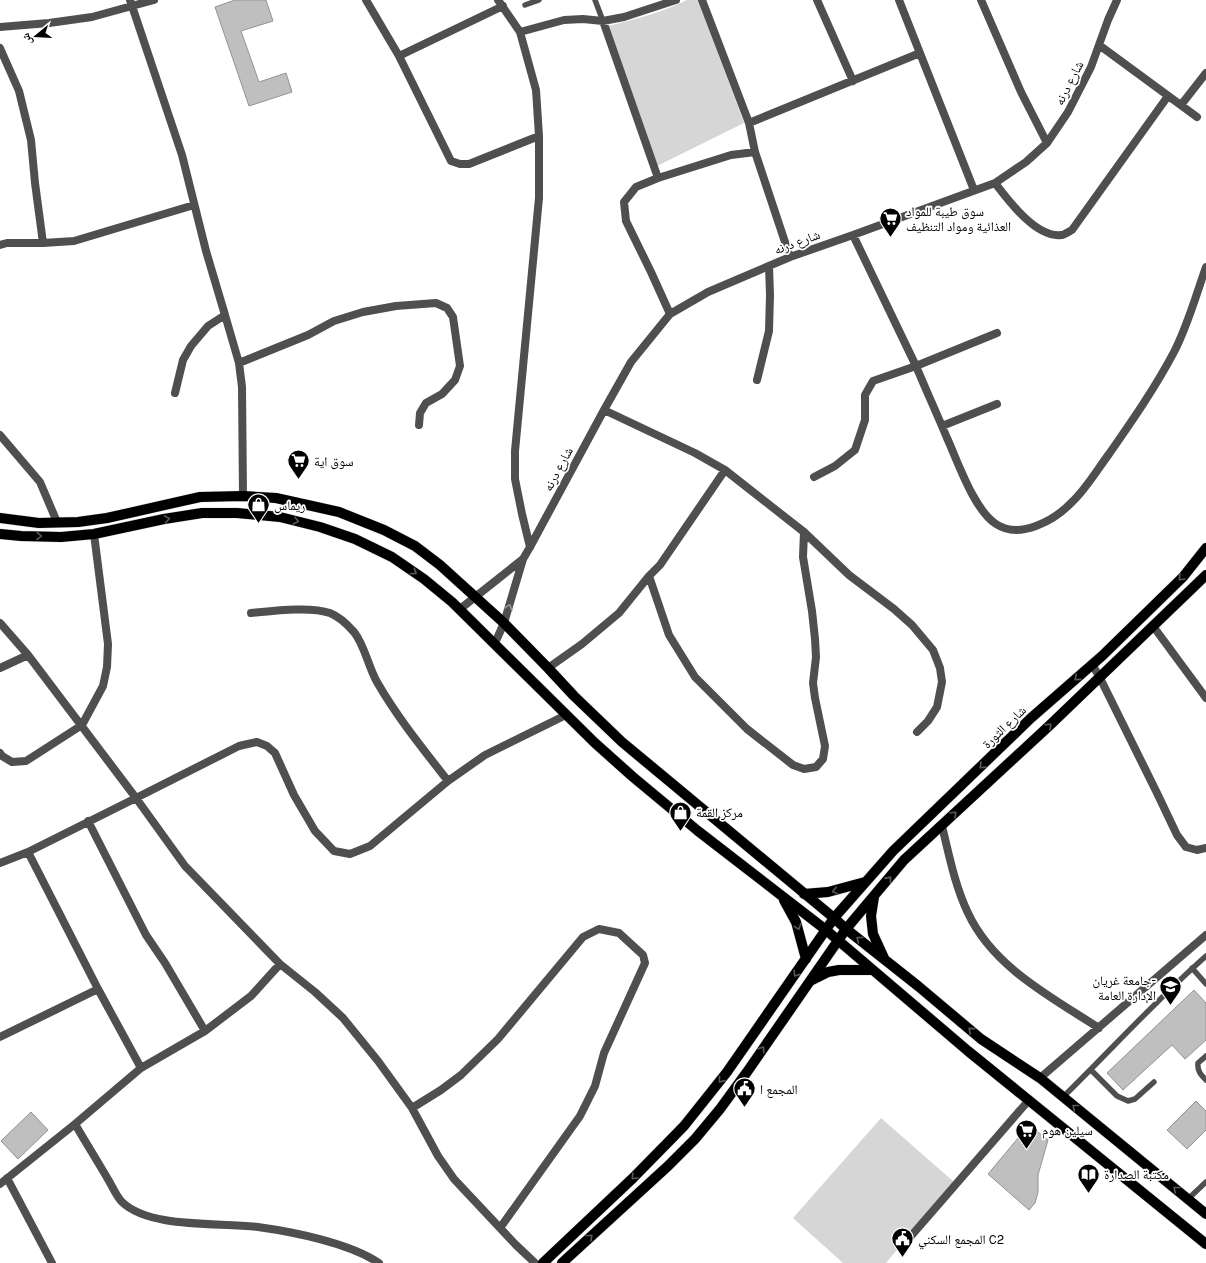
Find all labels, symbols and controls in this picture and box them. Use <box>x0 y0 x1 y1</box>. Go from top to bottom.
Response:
north arrow <box>16 16 56 56</box>
text: ش <box>19 31 36 46</box>
street label: شارع درنه <box>1051 58 1088 109</box>
place label: سوق طيبة للمواد العذائية ومواد التنظيف <box>906 204 1011 235</box>
supermarket icon: سوق طيبة للمواد العذائية ومواد التنظيف <box>878 205 904 238</box>
street label: شارع درنه <box>772 227 823 259</box>
street label: شارع درنه <box>540 444 578 494</box>
supermarket icon: سوق اية <box>286 448 312 481</box>
place label: سوق اية <box>314 454 354 470</box>
shop icon: ريماس <box>246 492 272 525</box>
place label: ريماس <box>274 498 305 514</box>
one-way arrow <box>164 515 170 523</box>
one-way arrow <box>293 516 299 524</box>
one-way arrow <box>36 532 42 540</box>
one-way arrow <box>410 567 417 574</box>
one-way arrow <box>1178 573 1186 581</box>
one-way arrow <box>504 603 513 610</box>
one-way arrow <box>1074 673 1082 680</box>
street label: شارع الثورة <box>979 703 1030 753</box>
one-way arrow <box>1044 723 1052 731</box>
one-way arrow <box>979 761 987 769</box>
shop icon: مركز القمة <box>667 799 693 832</box>
place label: مركز القمة <box>696 805 743 821</box>
one-way arrow <box>949 812 957 819</box>
one-way arrow <box>884 876 891 883</box>
one-way arrow <box>832 886 838 894</box>
one-way arrow <box>793 923 801 930</box>
one-way arrow <box>856 937 863 944</box>
one-way arrow <box>793 970 801 977</box>
place label: جامعة غريان- الإدارة العامة <box>1092 973 1156 1004</box>
school or university icon: جامعة غريان- الإدارة العامة <box>1158 974 1184 1007</box>
one-way arrow <box>968 1028 975 1035</box>
one-way arrow <box>758 1046 765 1053</box>
one-way arrow <box>719 1076 726 1083</box>
public building icon: المجمع ا <box>732 1076 758 1109</box>
place label: المجمع ا <box>760 1082 798 1099</box>
one-way arrow <box>1073 1104 1080 1111</box>
supermarket icon: سيلين هوم <box>1013 1117 1039 1150</box>
place label: سيلين هوم <box>1042 1123 1093 1139</box>
library icon: مكتبة الصدارة <box>1076 1161 1102 1194</box>
place label: مكتبة الصدارة <box>1104 1167 1169 1183</box>
one-way arrow <box>631 1172 639 1180</box>
one-way arrow <box>1174 1186 1181 1193</box>
public building icon: المجمع السكني C2 <box>890 1226 916 1259</box>
place label: المجمع السكني C2 <box>918 1232 1004 1250</box>
one-way arrow <box>585 1234 593 1241</box>

